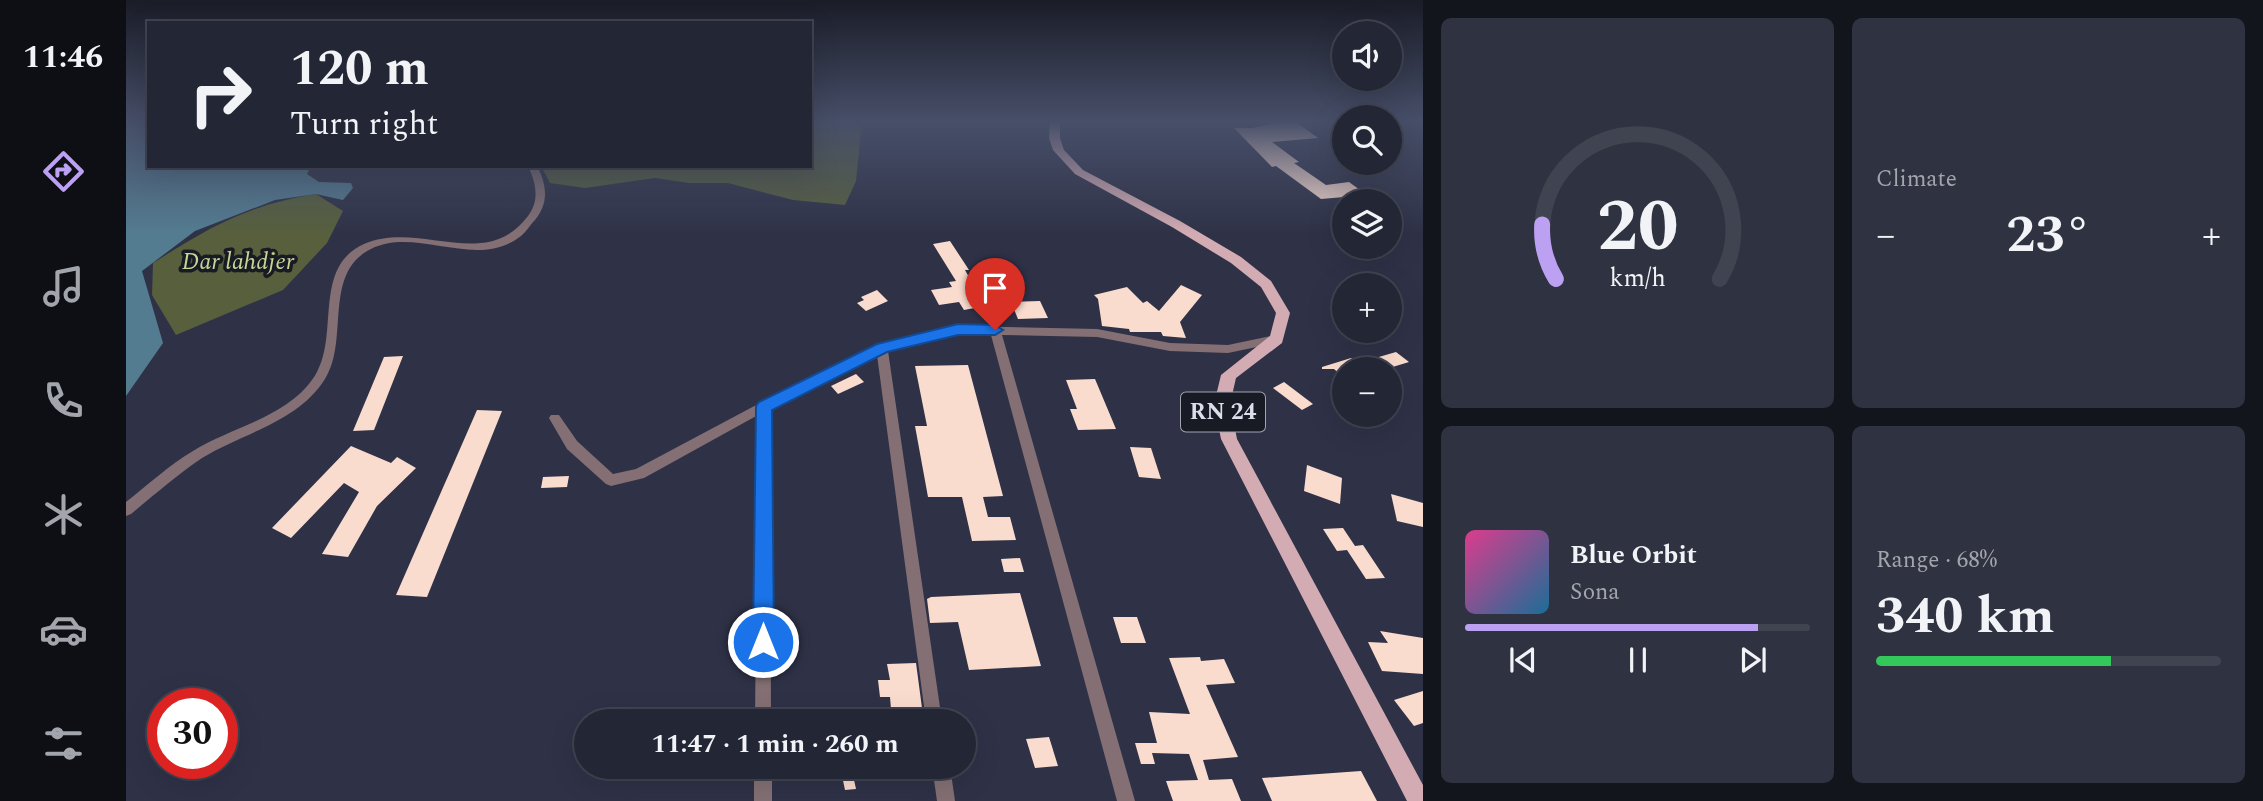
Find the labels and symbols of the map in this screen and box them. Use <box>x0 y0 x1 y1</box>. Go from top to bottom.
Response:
park label: Dar lahdjer <box>182 244 295 280</box>
pin <box>965 258 1025 330</box>
road number: RN 24 <box>1181 392 1265 432</box>
position arrow <box>726 605 800 679</box>
speed limit sign: 30 <box>147 688 238 779</box>

